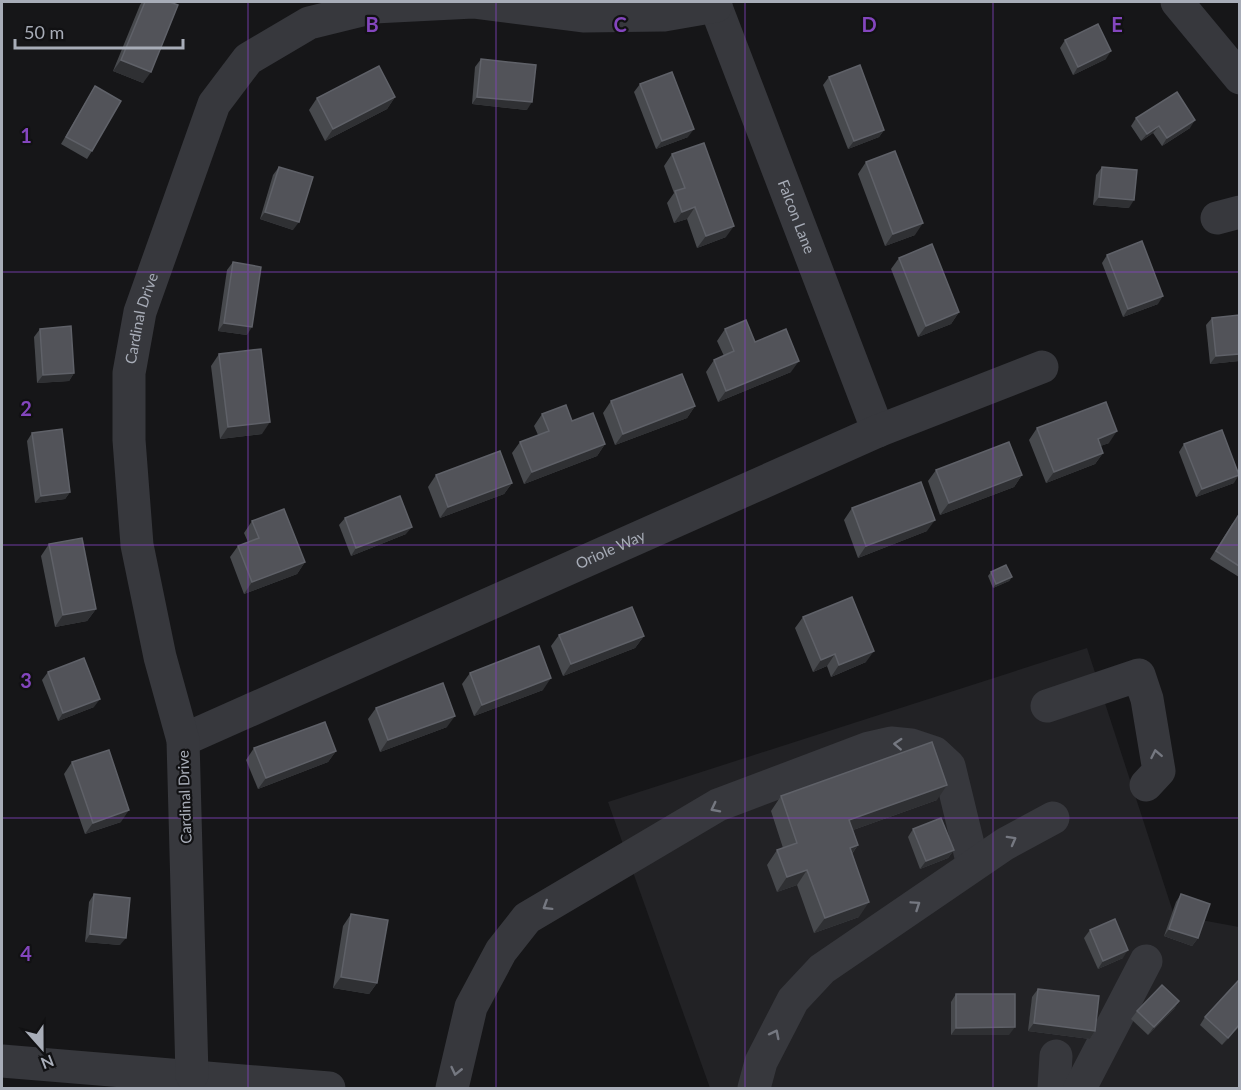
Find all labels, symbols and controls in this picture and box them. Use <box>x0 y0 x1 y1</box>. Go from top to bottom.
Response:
scale bar <box>15 12 183 50</box>
text: B <box>365 12 379 36</box>
text: C <box>613 12 627 36</box>
text: D <box>861 12 877 36</box>
text: E <box>1111 12 1123 36</box>
text: 50 m <box>24 21 64 43</box>
text: 1 <box>20 123 32 147</box>
street label: Falcon Lane <box>775 177 819 256</box>
street label: Cardinal Drive <box>121 270 161 365</box>
text: 2 <box>20 396 32 420</box>
street label: Oriole Way <box>573 526 648 572</box>
text: 3 <box>20 668 32 692</box>
one-way arrow <box>894 738 903 751</box>
one-way arrow <box>1150 749 1163 759</box>
street label: Cardinal Drive <box>173 750 195 844</box>
one-way arrow <box>711 800 722 812</box>
one-way arrow <box>1006 836 1016 847</box>
one-way arrow <box>543 898 553 910</box>
one-way arrow <box>909 901 920 912</box>
text: 4 <box>20 941 32 965</box>
north arrow <box>12 1018 72 1078</box>
one-way arrow <box>768 1030 779 1040</box>
text: N <box>38 1051 57 1074</box>
one-way arrow <box>450 1066 463 1076</box>

